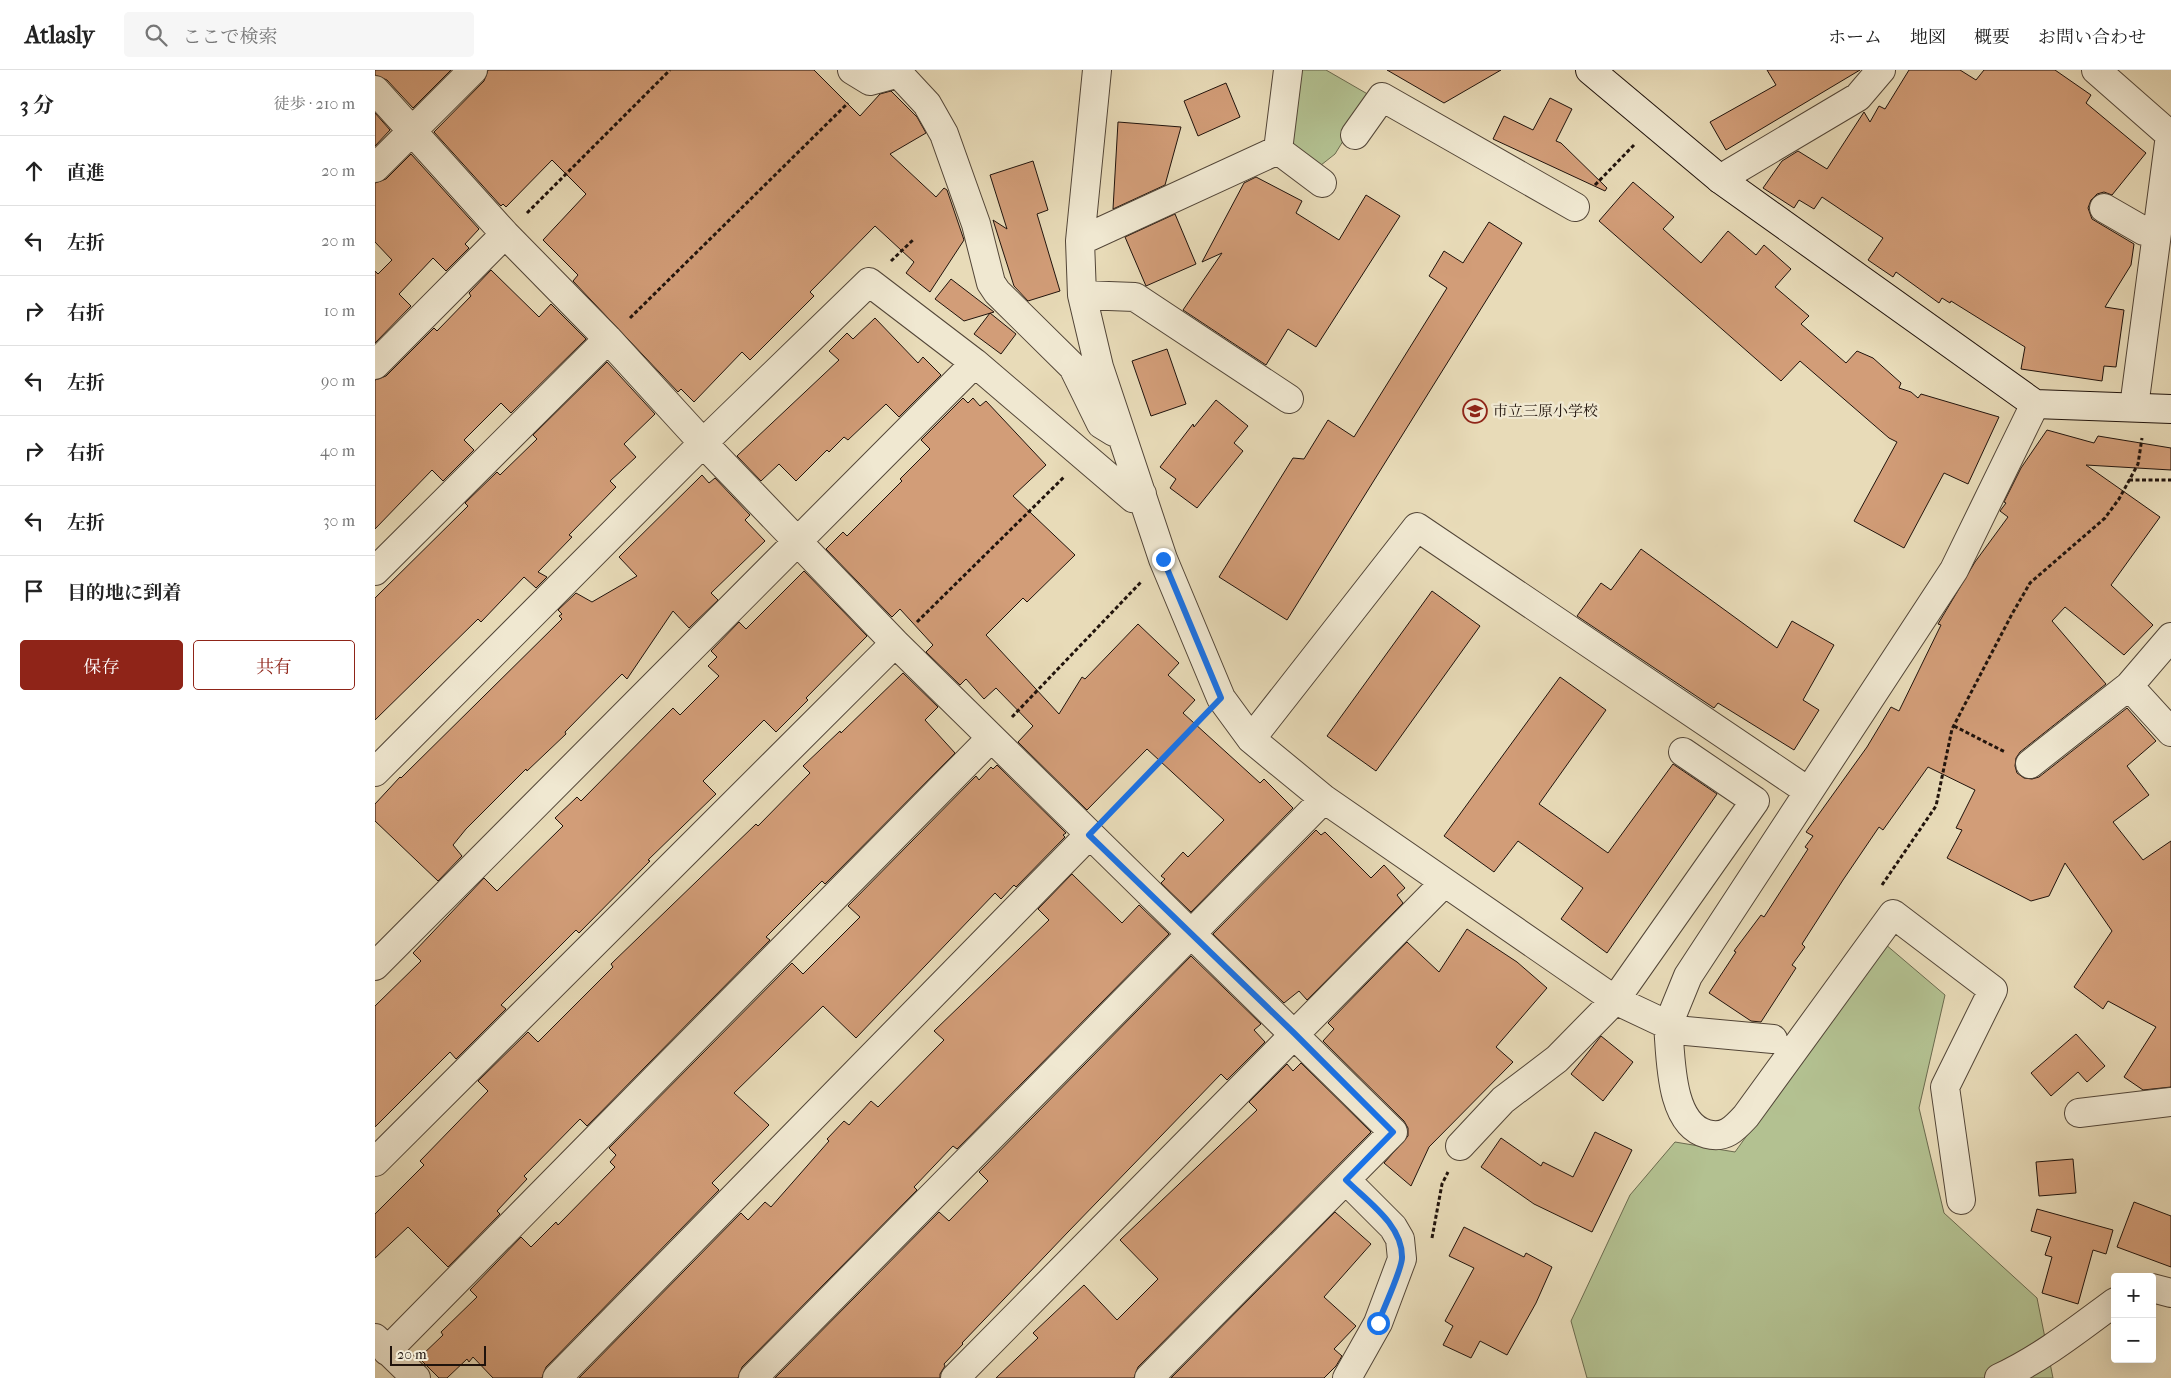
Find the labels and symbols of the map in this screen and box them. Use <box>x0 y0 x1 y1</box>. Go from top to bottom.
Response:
school or university icon: 市立三原小学校 <box>1462 398 1488 424</box>
place label: 市立三原小学校 <box>1493 402 1598 420</box>
route end <box>1152 548 1175 571</box>
route start <box>1367 1312 1390 1335</box>
scale bar <box>390 1343 486 1366</box>

